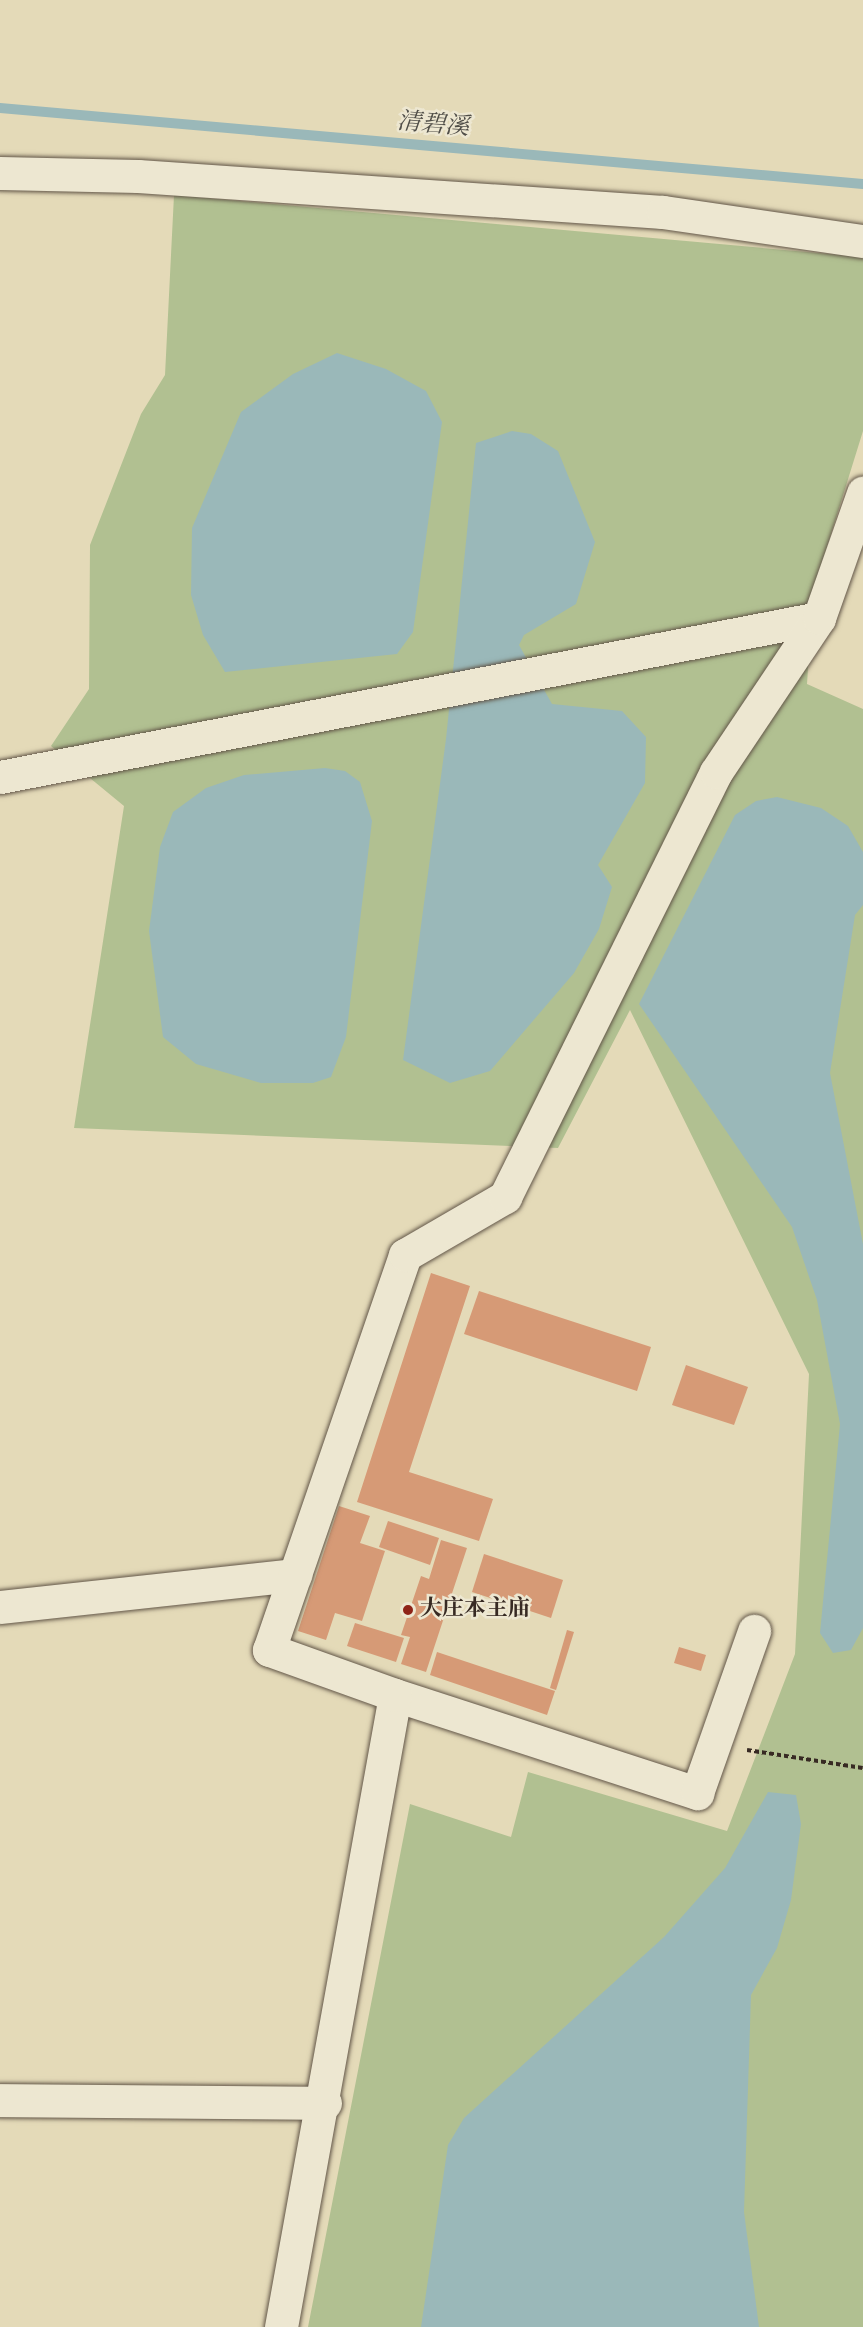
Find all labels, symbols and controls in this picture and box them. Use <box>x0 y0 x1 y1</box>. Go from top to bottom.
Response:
water label: 清碧溪 <box>396 108 470 142</box>
place label: 大庄本主庙 <box>420 1597 530 1623</box>
marker: 大庄本主庙 <box>401 1603 415 1617</box>

